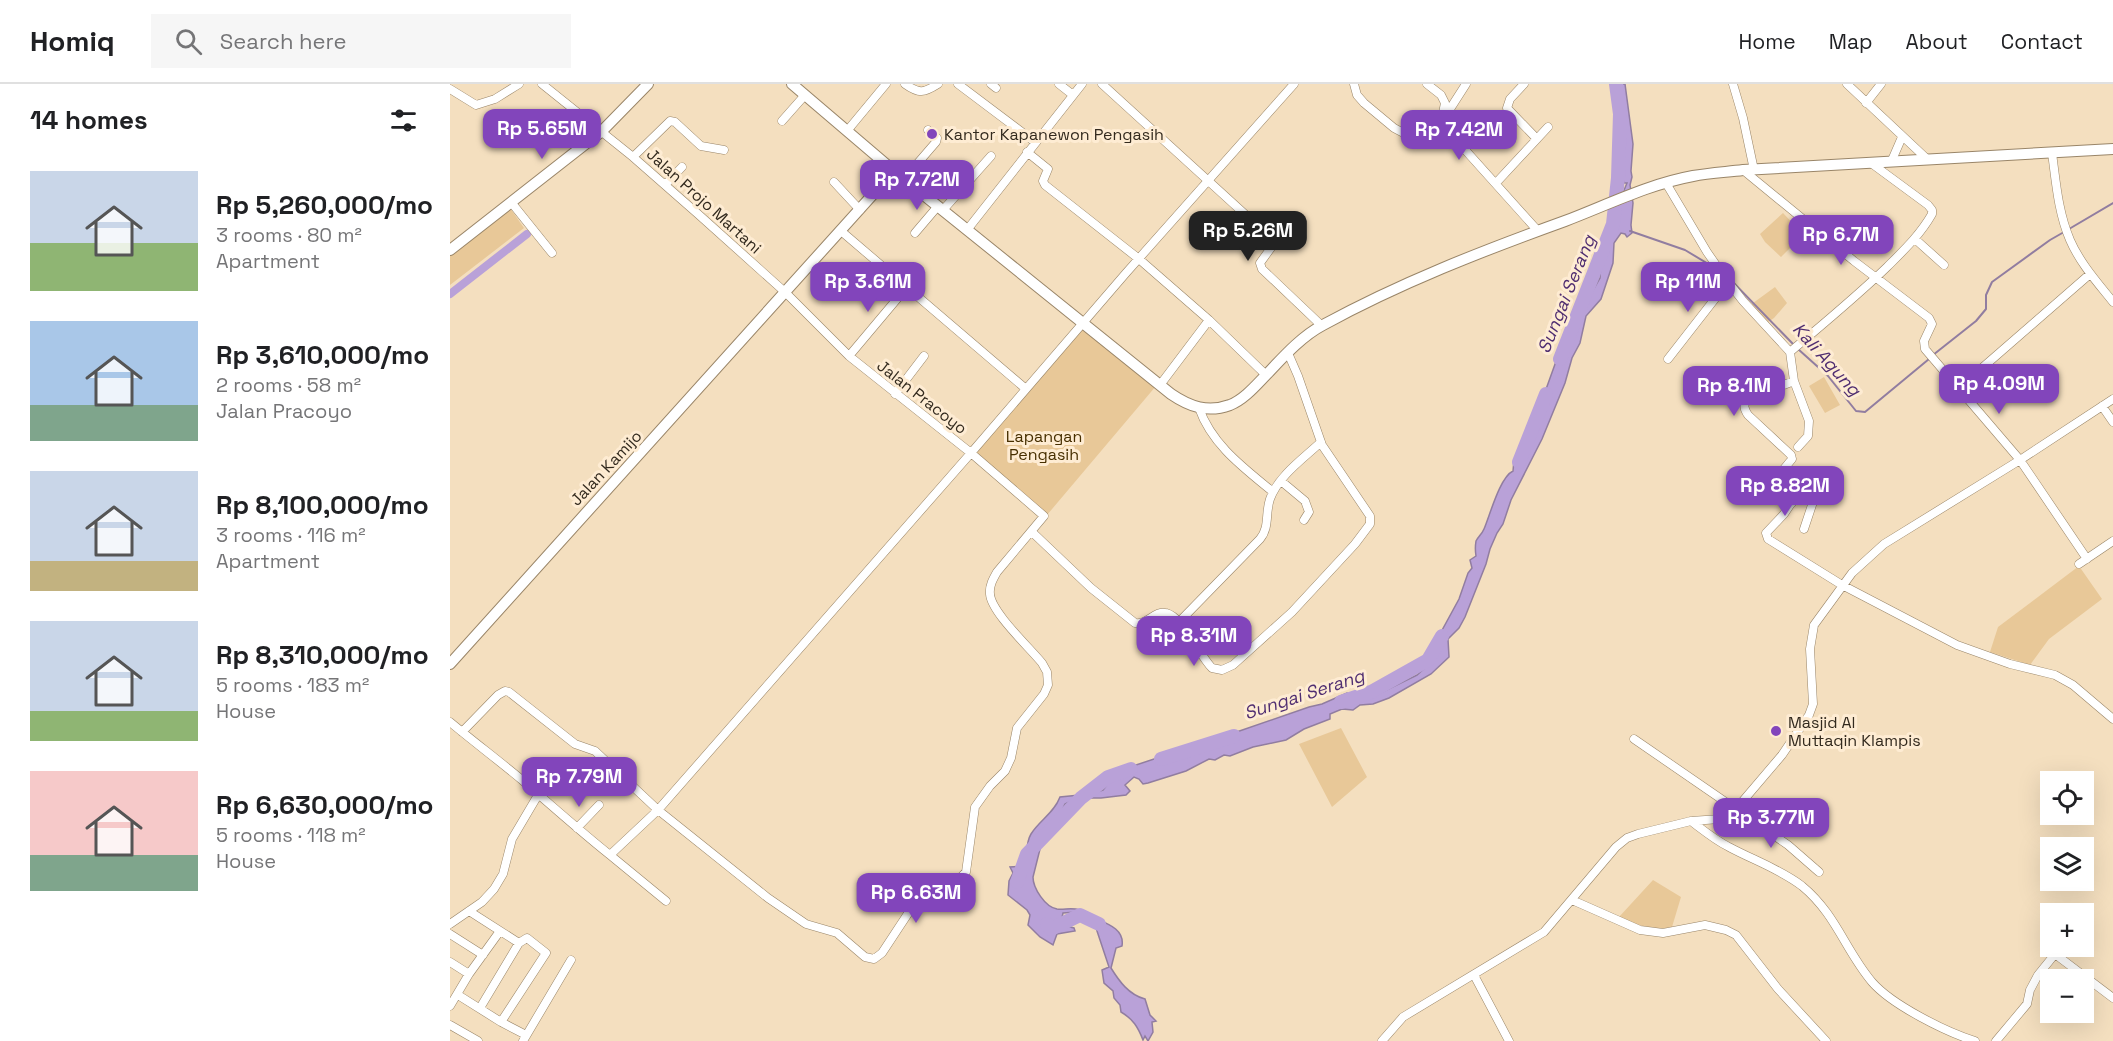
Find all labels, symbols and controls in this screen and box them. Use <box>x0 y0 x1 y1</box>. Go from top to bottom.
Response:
search box <box>151 14 571 68</box>
text: Homiq <box>30 23 115 59</box>
icon: search <box>172 25 205 58</box>
text: Search here <box>220 27 347 55</box>
text: Home <box>1738 28 1796 55</box>
text: Map <box>1829 28 1873 55</box>
text: About <box>1906 28 1968 55</box>
text: Contact <box>2001 28 2083 55</box>
text: 14 homes <box>30 103 148 137</box>
icon: filters <box>387 104 420 137</box>
pin: Rp 5.65M <box>480 109 604 160</box>
pin: Rp 7.42M <box>1397 110 1521 161</box>
text: Rp 5.65M <box>497 115 587 141</box>
text: Rp 7.42M <box>1415 116 1503 142</box>
place label: Kantor Kapanewon Pengasih <box>944 124 1164 145</box>
marker: Kantor Kapanewon Pengasih <box>925 127 939 141</box>
street label: Jalan Projo Martani <box>642 144 766 258</box>
pin: Rp 7.72M <box>855 160 979 211</box>
text: Rp 7.72M <box>874 166 960 192</box>
text: Rp 5,260,000/mo <box>216 188 433 222</box>
icon: home <box>78 195 150 267</box>
pin: Rp 5.26M <box>1186 211 1310 262</box>
pin: Rp 6.7M <box>1786 215 1896 266</box>
text: Rp 5.26M <box>1203 217 1293 243</box>
text: Rp 6.7M <box>1803 221 1879 247</box>
text: 3 rooms · 80 m² <box>216 222 362 248</box>
water label: Sungai Serang <box>1532 230 1601 356</box>
text: Apartment <box>216 248 320 274</box>
pin: Rp 3.61M <box>806 262 930 313</box>
pin: Rp 11M <box>1639 262 1737 313</box>
text: Rp 3.61M <box>824 268 912 294</box>
text: Rp 11M <box>1655 268 1721 294</box>
water label: Kali Agung <box>1788 317 1867 402</box>
text: Rp 3,610,000/mo <box>216 338 429 372</box>
icon: home <box>78 345 150 417</box>
street label: Jalan Pracoyo <box>873 355 971 439</box>
pin: Rp 4.09M <box>1937 364 2061 415</box>
pin: Rp 8.1M <box>1679 366 1789 417</box>
text: Rp 4.09M <box>1953 370 2045 396</box>
text: 2 rooms · 58 m² <box>216 372 361 398</box>
text: Rp 8.1M <box>1697 372 1771 398</box>
text: Jalan Pracoyo <box>216 398 352 424</box>
street label: Jalan Kamijo <box>566 426 646 510</box>
park label: Lapangan Pengasih <box>1006 426 1082 465</box>
pin: Rp 8.82M <box>1723 466 1847 517</box>
text: Rp 8.82M <box>1740 472 1830 498</box>
text: Rp 8,100,000/mo <box>216 488 429 522</box>
icon: home <box>78 495 150 567</box>
text: 3 rooms · 116 m² <box>216 522 366 548</box>
text: Apartment <box>216 548 320 574</box>
pin: Rp 8.31M <box>1132 616 1256 667</box>
text: Rp 8.31M <box>1151 622 1237 648</box>
text: Rp 8,310,000/mo <box>216 638 429 672</box>
icon: home <box>78 645 150 717</box>
water label: Sungai Serang <box>1241 663 1368 724</box>
text: 5 rooms · 183 m² <box>216 672 369 698</box>
text: House <box>216 698 276 724</box>
place label: Masjid Al Muttaqin Klampis <box>1788 712 1921 751</box>
marker: Masjid Al Muttaqin Klampis <box>1769 724 1783 738</box>
pin: Rp 7.79M <box>517 757 641 808</box>
text: Rp 7.79M <box>536 763 622 789</box>
map controls <box>2040 771 2094 1023</box>
button: locate <box>2040 771 2094 825</box>
text: Rp 6,630,000/mo <box>216 788 434 822</box>
icon: home <box>78 795 150 867</box>
pin: Rp 3.77M <box>1709 798 1833 849</box>
text: Rp 3.77M <box>1727 804 1815 830</box>
text: 5 rooms · 118 m² <box>216 822 366 848</box>
button: layers <box>2040 837 2094 891</box>
text: House <box>216 848 276 874</box>
pin: Rp 6.63M <box>854 873 978 924</box>
text: Rp 6.63M <box>871 879 961 905</box>
button: + <box>2040 903 2094 957</box>
button: − <box>2040 969 2094 1023</box>

